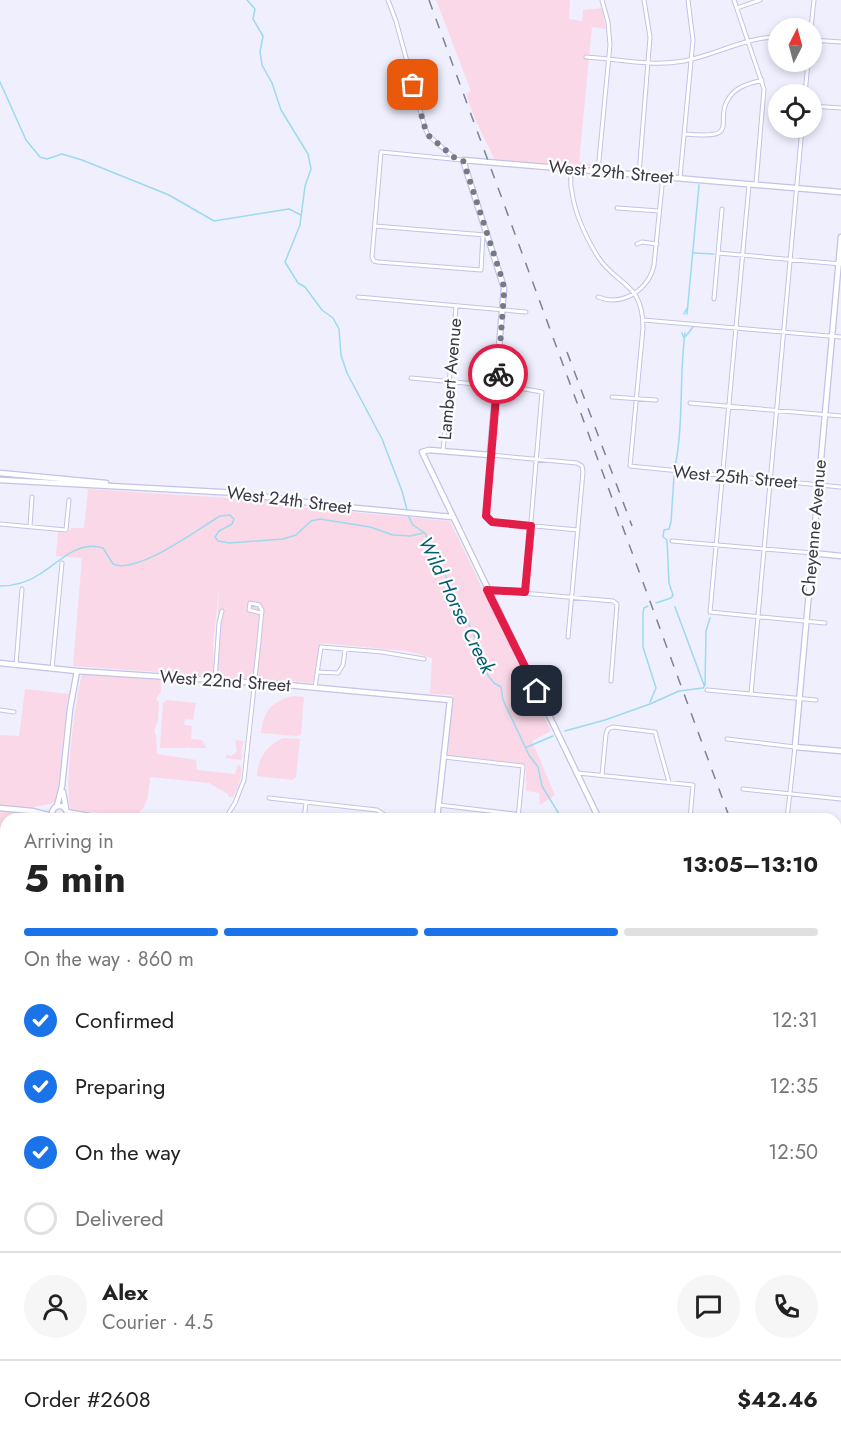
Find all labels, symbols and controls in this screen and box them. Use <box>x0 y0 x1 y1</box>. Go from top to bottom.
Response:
north arrow <box>768 18 822 72</box>
map controls <box>768 18 822 138</box>
pin <box>387 59 438 110</box>
icon: bag <box>396 68 429 101</box>
button: locate <box>768 84 822 138</box>
street label: West 29th Street <box>547 154 675 190</box>
street label: Lambert Avenue <box>432 317 468 441</box>
courier <box>468 344 528 404</box>
icon: bike <box>482 358 515 391</box>
street label: Cheyenne Avenue <box>795 458 833 598</box>
street label: West 25th Street <box>672 459 799 495</box>
street label: West 24th Street <box>225 479 354 521</box>
water label: Wild Horse Creek <box>411 532 503 680</box>
street label: West 22nd Street <box>159 663 292 699</box>
pin <box>511 665 562 716</box>
icon: home <box>520 674 553 707</box>
text: Arriving in <box>24 827 114 856</box>
text: 13:05–13:10 <box>682 848 818 880</box>
text: 5 min <box>24 850 126 907</box>
text: On the way · 860 m <box>24 945 194 974</box>
icon: check <box>24 1004 57 1037</box>
text: Confirmed <box>75 1004 174 1036</box>
text: 12:31 <box>772 1006 818 1035</box>
icon: check <box>24 1070 57 1103</box>
text: Preparing <box>75 1070 166 1102</box>
text: 12:35 <box>769 1072 818 1101</box>
icon: check <box>24 1136 57 1169</box>
text: On the way <box>75 1136 180 1168</box>
text: 12:50 <box>768 1138 818 1167</box>
text: Delivered <box>75 1202 164 1234</box>
button: person <box>24 1275 87 1338</box>
button: chat <box>677 1275 740 1338</box>
button: phone <box>755 1275 818 1338</box>
text: Alex <box>102 1276 148 1308</box>
text: Courier · 4.5 <box>102 1308 213 1337</box>
text: Order #2608 <box>24 1383 151 1415</box>
text: $42.46 <box>737 1383 818 1415</box>

